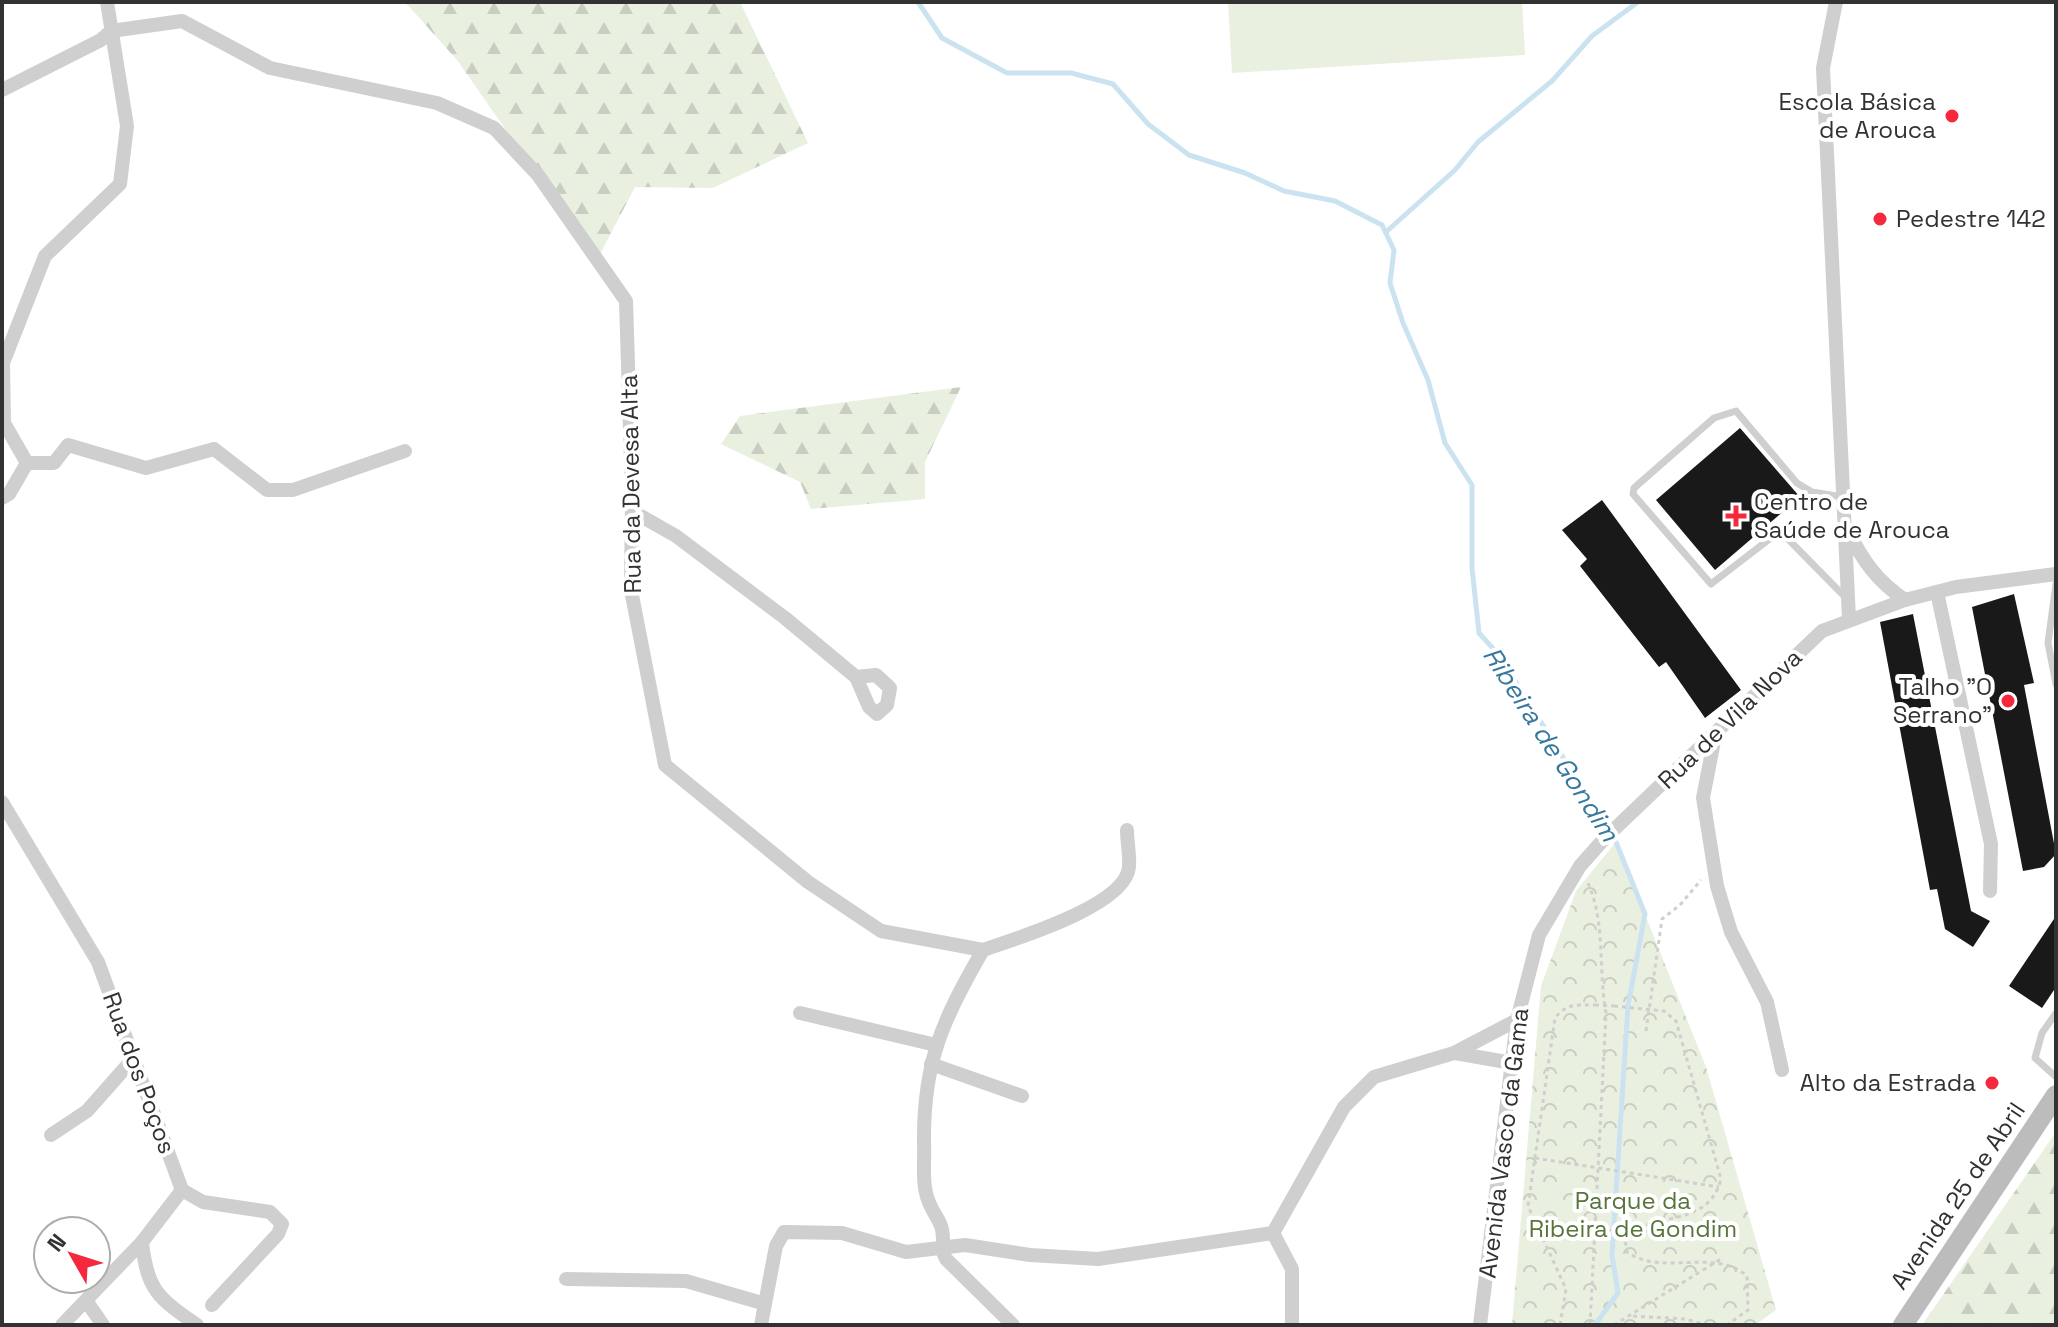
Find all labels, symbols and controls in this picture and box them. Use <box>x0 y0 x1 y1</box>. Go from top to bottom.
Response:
place label: Escola Básica de Arouca <box>1779 86 1936 145</box>
marker: Escola Básica de Arouca <box>1943 107 1961 125</box>
place label: Pedestre 142 <box>1896 203 2046 234</box>
marker: Pedestre 142 <box>1871 210 1889 228</box>
street label: Rua da Devesa Alta <box>613 374 648 594</box>
place label: Centro de Saúde de Arouca <box>1754 486 1950 545</box>
marker: Centro de Saúde de Arouca <box>1725 505 1747 527</box>
water label: Ribeira de Gondim <box>1475 640 1627 848</box>
street label: Rua de Vila Nova <box>1651 642 1808 795</box>
place label: Talho "O Serrano" <box>1893 671 1992 730</box>
marker: Talho "O Serrano" <box>1999 692 2017 710</box>
street label: Rua dos Poços <box>96 988 183 1158</box>
street label: Avenida Vasco da Gama <box>1472 1006 1536 1280</box>
place label: Alto da Estrada <box>1800 1067 1976 1098</box>
marker: Alto da Estrada <box>1983 1074 2001 1092</box>
street label: Avenida 25 de Abril <box>1883 1096 2032 1295</box>
park label: Parque da Ribeira de Gondim <box>1529 1185 1737 1244</box>
north arrow <box>32 1215 112 1295</box>
text: N <box>41 1228 72 1257</box>

